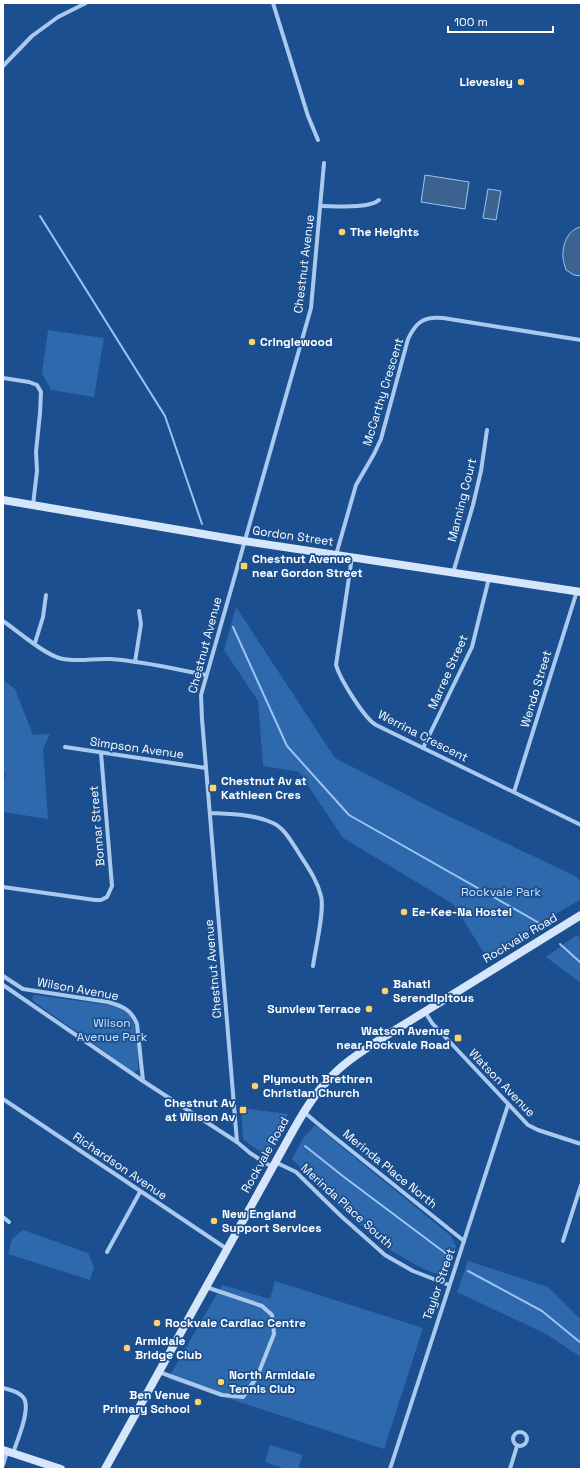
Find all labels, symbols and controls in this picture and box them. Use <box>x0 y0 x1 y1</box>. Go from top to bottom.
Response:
scale bar <box>448 8 553 34</box>
text: 100 m <box>454 14 488 30</box>
place label: Lievesley <box>459 74 513 90</box>
marker: Lievesley <box>516 77 526 87</box>
street label: Chestnut Avenue <box>290 214 318 314</box>
place label: The Heights <box>350 224 419 240</box>
marker: The Heights <box>337 227 347 237</box>
place label: Cringlewood <box>260 334 333 350</box>
street label: McCarthy Crescent <box>359 336 407 448</box>
marker: Cringlewood <box>247 337 257 347</box>
street label: Manning Court <box>444 457 480 543</box>
street label: Gordon Street <box>251 522 335 550</box>
place label: Chestnut Avenue near Gordon Street <box>252 551 363 581</box>
marker: Chestnut Avenue near Gordon Street <box>239 561 249 571</box>
street label: Chestnut Avenue <box>184 595 226 695</box>
street label: Marree Street <box>424 632 472 712</box>
street label: Wendo Street <box>517 649 555 729</box>
street label: Werrina Crescent <box>375 706 471 766</box>
street label: Simpson Avenue <box>89 733 185 763</box>
place label: Chestnut Av at Kathleen Cres <box>221 773 307 803</box>
marker: Chestnut Av at Kathleen Cres <box>208 783 218 793</box>
street label: Bonnar Street <box>85 785 109 867</box>
park label: Rockvale Park <box>461 884 541 900</box>
place label: Ee-Kee-Na Hostel <box>412 904 512 920</box>
marker: Ee-Kee-Na Hostel <box>399 907 409 917</box>
street label: Rockvale Road <box>480 909 560 967</box>
street label: Chestnut Avenue <box>201 919 225 1019</box>
street label: Wilson Avenue <box>36 974 120 1004</box>
place label: Bahati Serendipitous <box>393 976 474 1006</box>
marker: Bahati Serendipitous <box>380 986 390 996</box>
place label: Sunview Terrace <box>267 1001 361 1017</box>
marker: Sunview Terrace <box>364 1004 374 1014</box>
park label: Wilson Avenue Park <box>77 1015 148 1045</box>
place label: Watson Avenue near Rockvale Road <box>336 1023 450 1053</box>
marker: Watson Avenue near Rockvale Road <box>453 1033 463 1043</box>
street label: Watson Avenue <box>465 1045 539 1121</box>
place label: Plymouth Brethren Christian Church <box>263 1071 373 1101</box>
marker: Plymouth Brethren Christian Church <box>250 1081 260 1091</box>
place label: Chestnut Av at Wilson Av <box>164 1095 235 1125</box>
marker: Chestnut Av at Wilson Av <box>238 1105 248 1115</box>
street label: Rockvale Road <box>238 1114 292 1196</box>
street label: Merinda Place North <box>339 1126 441 1212</box>
street label: Richardson Avenue <box>70 1129 170 1203</box>
street label: Merinda Place South <box>297 1160 397 1252</box>
place label: New England Support Services <box>222 1206 322 1236</box>
marker: New England Support Services <box>209 1216 219 1226</box>
street label: Taylor Street <box>419 1246 459 1322</box>
place label: Rockvale Cardiac Centre <box>165 1315 306 1331</box>
marker: Rockvale Cardiac Centre <box>152 1318 162 1328</box>
place label: Armidale Bridge Club <box>135 1333 203 1363</box>
marker: Armidale Bridge Club <box>122 1343 132 1353</box>
place label: North Armidale Tennis Club <box>229 1367 315 1397</box>
marker: North Armidale Tennis Club <box>216 1377 226 1387</box>
place label: Ben Venue Primary School <box>103 1387 190 1417</box>
marker: Ben Venue Primary School <box>193 1397 203 1407</box>

